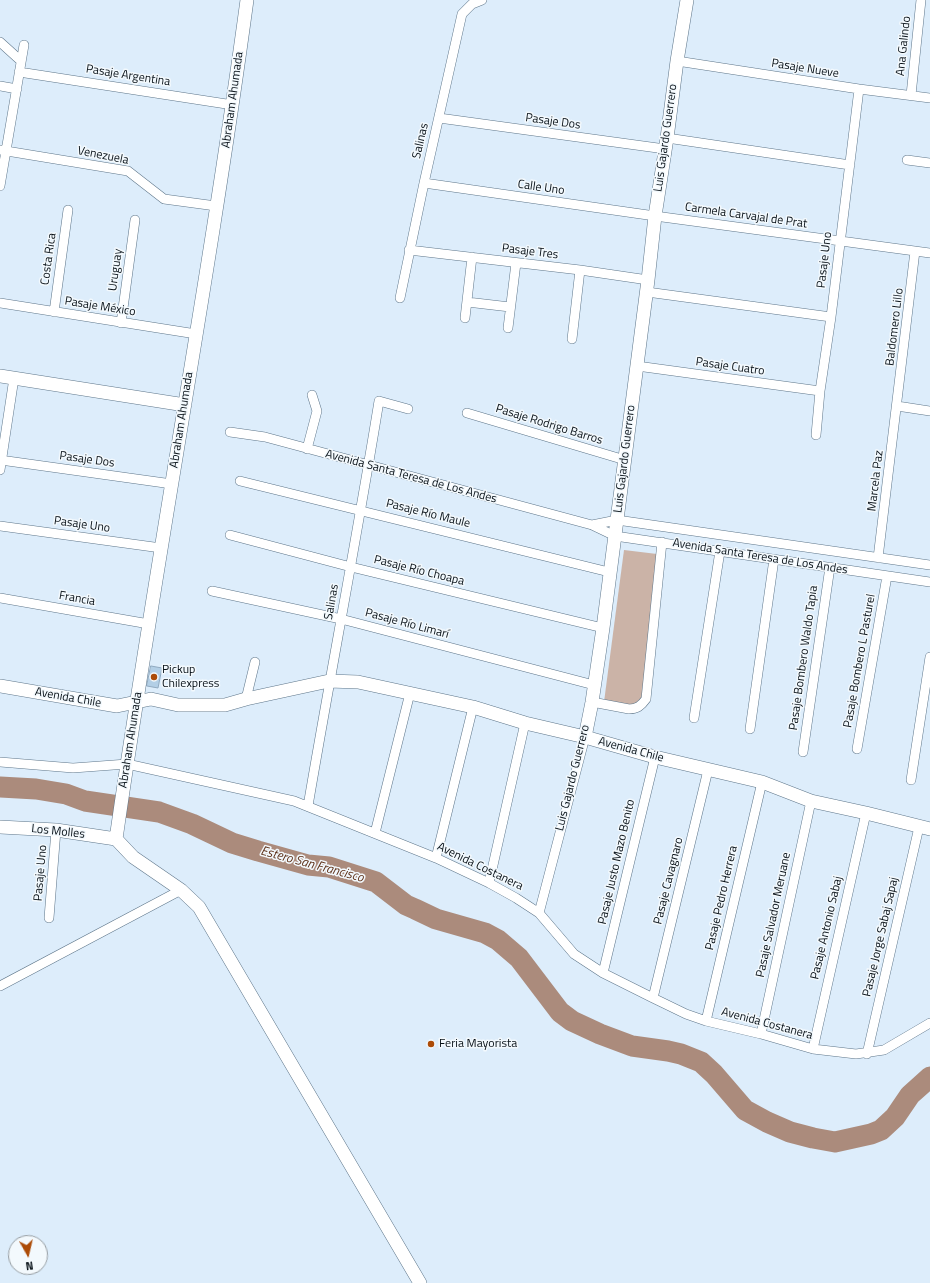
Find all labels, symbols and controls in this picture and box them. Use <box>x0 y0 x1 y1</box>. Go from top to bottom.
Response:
street label: Ana Galindo <box>894 15 914 77</box>
street label: Abraham Ahumada <box>219 51 247 149</box>
street label: Pasaje Nueve <box>770 57 840 81</box>
street label: Pasaje Argentina <box>85 62 171 90</box>
street label: Luis Gajardo Guerrero <box>651 83 681 193</box>
street label: Pasaje Dos <box>524 111 582 133</box>
street label: Salinas <box>410 122 432 160</box>
street label: Venezuela <box>76 144 130 168</box>
street label: Calle Uno <box>517 178 565 198</box>
street label: Carmela Carvajal de Prat <box>684 200 808 232</box>
street label: Pasaje Uno <box>814 231 836 289</box>
street label: Costa Rica <box>38 232 60 286</box>
street label: Pasaje Tres <box>501 241 559 263</box>
street label: Uruguay <box>106 248 126 292</box>
street label: Baldomero Lillo <box>883 287 907 367</box>
street label: Pasaje México <box>64 294 136 320</box>
street label: Pasaje Cuatro <box>695 355 765 379</box>
street label: Abraham Ahumada <box>167 371 197 469</box>
street label: Pasaje Rodrigo Barros <box>494 402 604 448</box>
street label: Luis Gajardo Guerrero <box>611 404 639 514</box>
street label: Avenida Santa Teresa de Los Andes <box>324 447 498 507</box>
street label: Pasaje Dos <box>58 449 116 471</box>
street label: Marcela Paz <box>865 450 887 512</box>
street label: Pasaje Río Maule <box>384 497 472 531</box>
street label: Pasaje Uno <box>53 514 111 536</box>
street label: Avenida Santa Teresa de Los Andes <box>671 536 849 578</box>
street label: Pasaje Río Choapa <box>372 553 466 589</box>
street label: Salinas <box>322 583 342 621</box>
street label: Pasaje Bombero Waldo Tapia <box>787 585 821 731</box>
street label: Francia <box>58 589 96 609</box>
street label: Pasaje Bombero L Pasturel <box>841 593 879 729</box>
street label: Pasaje Río Limarí <box>364 606 450 642</box>
place label: Pickup Chilexpress <box>162 663 219 691</box>
marker: Pickup Chilexpress <box>149 672 159 682</box>
street label: Avenida Chile <box>34 685 102 711</box>
street label: Abraham Ahumada <box>116 691 146 789</box>
street label: Luis Gajardo Guerrero <box>553 724 593 832</box>
street label: Avenida Chile <box>597 734 665 766</box>
street label: Pasaje Justo Mazo Benito <box>596 798 638 926</box>
street label: Los Molles <box>31 822 85 842</box>
street label: Pasaje Cavagnaro <box>651 836 687 926</box>
street label: Avenida Costanera <box>435 840 525 894</box>
street label: Pasaje Uno <box>31 844 51 902</box>
water label: Estero San Francisco <box>259 844 365 886</box>
street label: Pasaje Pedro Herrera <box>703 844 741 952</box>
street label: Pasaje Salvador Meruane <box>754 851 794 979</box>
street label: Pasaje Antonio Sabaj <box>808 875 846 981</box>
street label: Pasaje Jorge Sabaj Sapaj <box>860 876 902 998</box>
street label: Avenida Costanera <box>720 1005 814 1043</box>
place label: Feria Mayorista <box>439 1037 517 1051</box>
marker: Feria Mayorista <box>426 1039 436 1049</box>
north arrow <box>8 1235 48 1275</box>
text: N <box>25 1257 34 1274</box>

